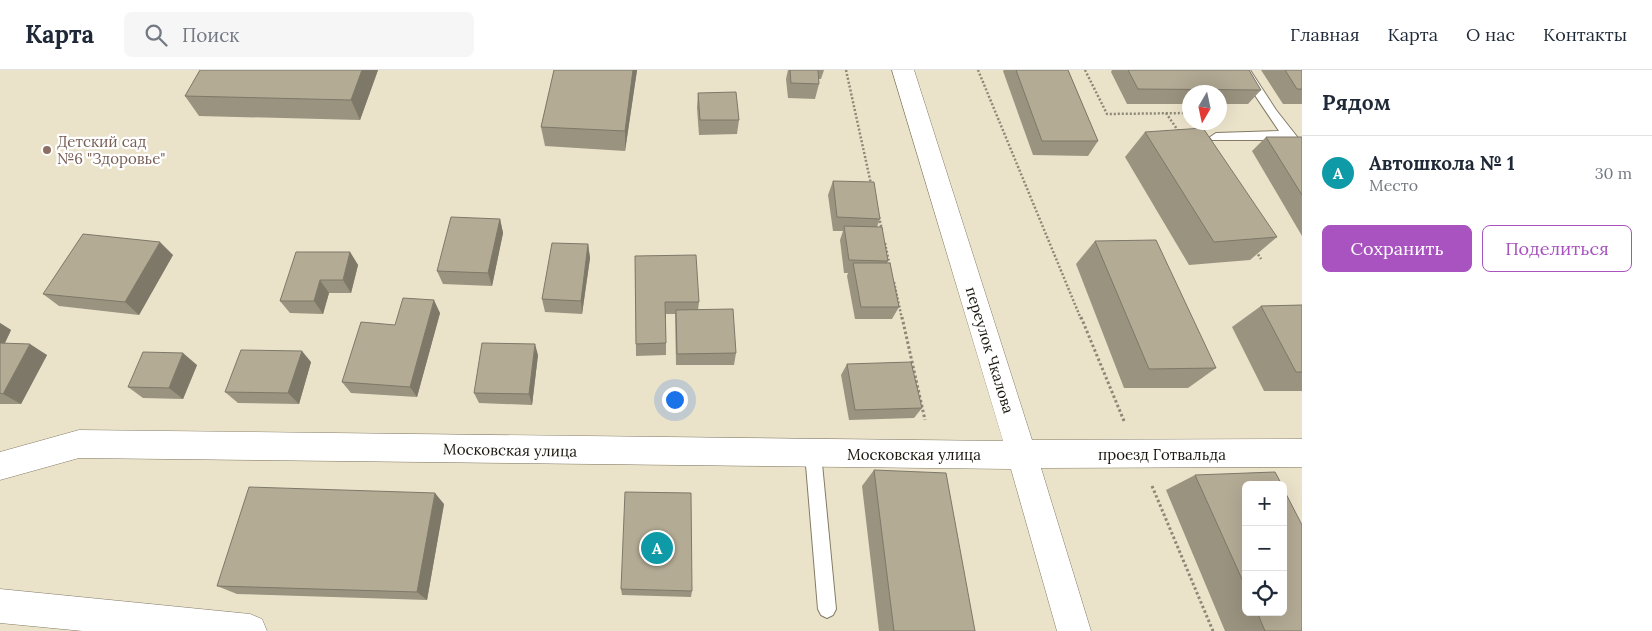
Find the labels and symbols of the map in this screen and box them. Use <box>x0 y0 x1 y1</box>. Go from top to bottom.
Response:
north arrow <box>1182 85 1227 130</box>
place label: Детский сад №6 "Здоровье" <box>57 132 165 168</box>
marker: Детский сад №6 "Здоровье" <box>41 144 53 156</box>
street label: переулок Чкалова <box>962 284 1018 416</box>
your location <box>662 387 688 413</box>
street label: Московская улица <box>443 439 577 461</box>
street label: Московская улица <box>847 445 981 464</box>
street label: проезд Готвальда <box>1098 445 1226 464</box>
pin: A <box>641 529 673 567</box>

